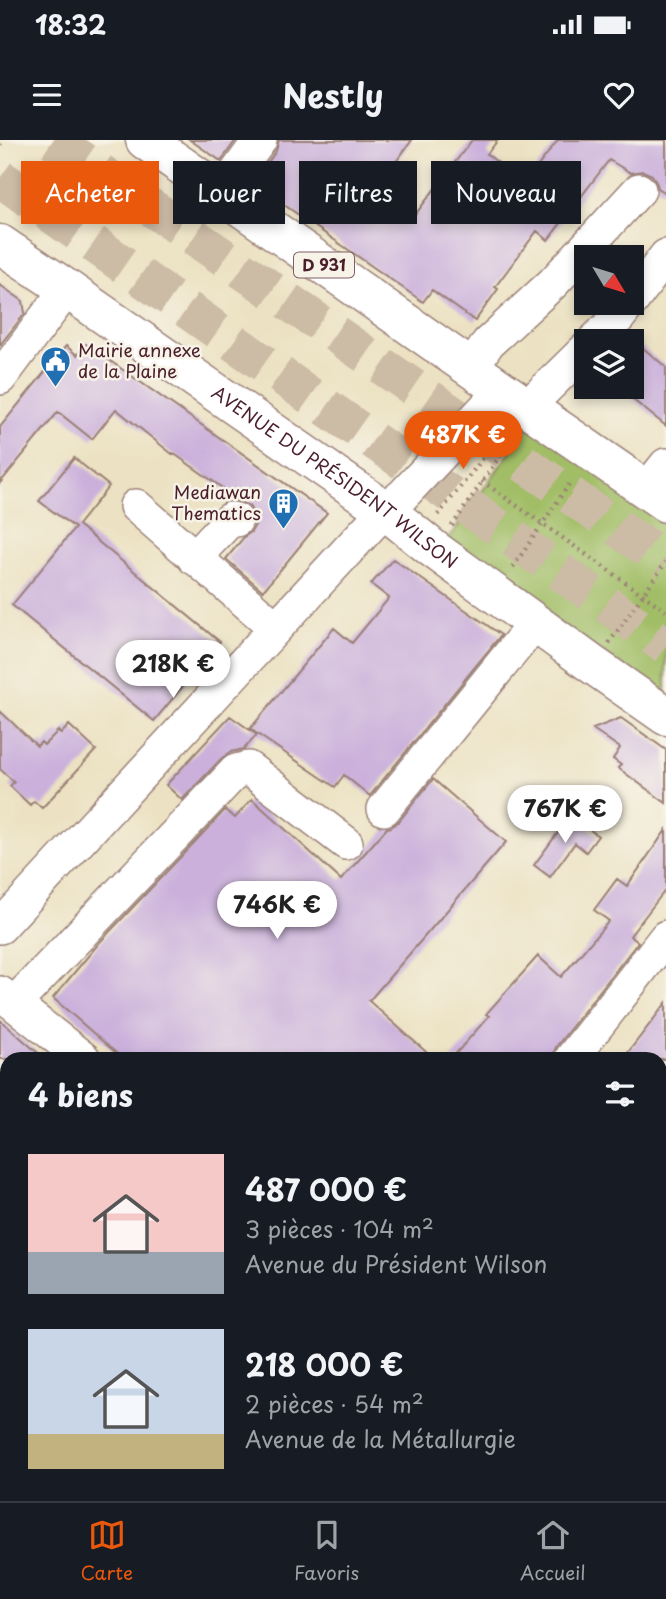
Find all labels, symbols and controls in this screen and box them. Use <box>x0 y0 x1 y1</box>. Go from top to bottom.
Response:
text: 18:32 <box>35 5 106 44</box>
text: Nestly <box>283 71 383 119</box>
icon: menu <box>28 76 66 114</box>
icon: heart <box>600 76 638 114</box>
chip: Acheter <box>21 161 159 224</box>
chip: Louer <box>173 161 285 224</box>
chip: Filtres <box>299 161 417 224</box>
chip: Nouveau <box>431 161 581 224</box>
north arrow <box>574 245 644 315</box>
map controls <box>574 245 644 399</box>
road number: D 931 <box>294 253 354 278</box>
button: layers <box>574 329 644 399</box>
place label: Mairie annexe de la Plaine <box>78 336 201 384</box>
public building icon: Mairie annexe de la Plaine <box>38 344 72 388</box>
street label: AVENUE DU PRÉSIDENT WILSON <box>207 379 464 574</box>
pin: 487K € <box>406 412 520 471</box>
text: 487K € <box>420 416 506 451</box>
place label: Mediawan Thematics <box>171 478 261 526</box>
building icon: Mediawan Thematics <box>267 486 301 530</box>
pin: 218K € <box>116 640 230 700</box>
text: 218K € <box>131 645 215 680</box>
pin: 767K € <box>508 786 622 845</box>
text: 767K € <box>523 790 607 825</box>
pin: 746K € <box>220 882 334 941</box>
text: 746K € <box>233 886 321 921</box>
text: 4 biens <box>28 1072 133 1117</box>
icon: filters <box>601 1075 639 1113</box>
text: 487 000 € <box>245 1166 407 1211</box>
icon: home <box>84 1182 168 1266</box>
text: 3 pièces · 104 m² <box>245 1211 434 1246</box>
text: Avenue du Président Wilson <box>245 1246 547 1281</box>
text: 218 000 € <box>245 1341 403 1386</box>
icon: home <box>84 1357 168 1441</box>
text: 2 pièces · 54 m² <box>245 1386 424 1421</box>
text: Avenue de la Métallurgie <box>245 1421 516 1456</box>
tab: Carte <box>80 1516 133 1586</box>
tab: Favoris <box>294 1516 359 1586</box>
tab: Accueil <box>520 1516 586 1586</box>

